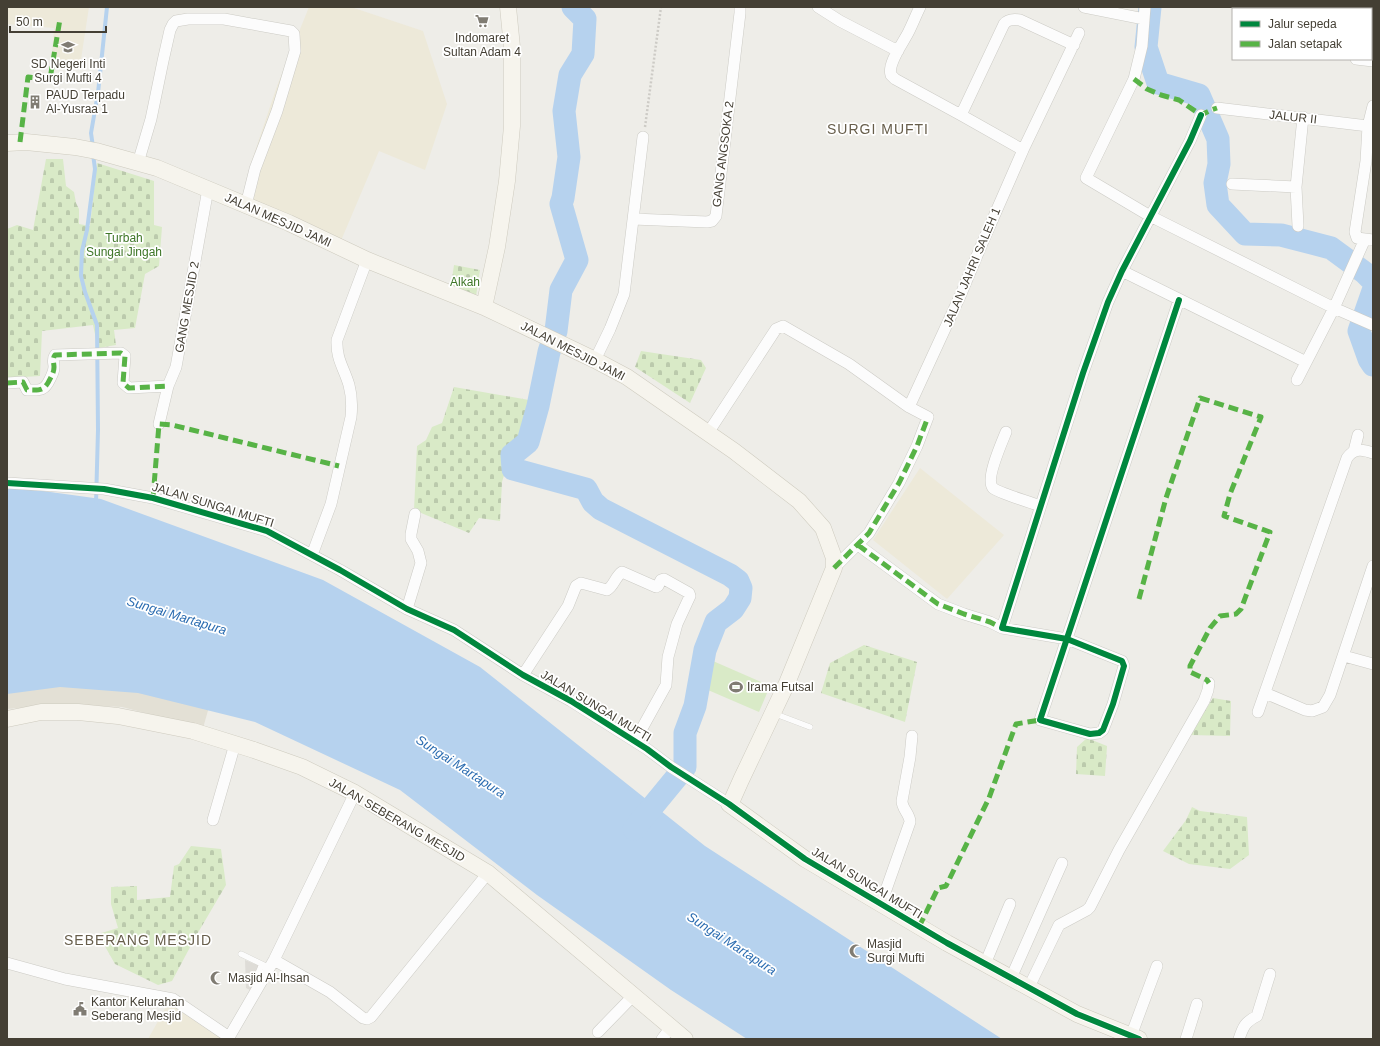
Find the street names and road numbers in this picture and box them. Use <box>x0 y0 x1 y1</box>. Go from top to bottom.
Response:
street label: GANG ANGSOKA 2 <box>710 100 736 208</box>
street label: JALUR II <box>1268 108 1318 126</box>
street label: JALAN MESJID JAMI <box>222 190 334 250</box>
street label: JALAN JAHRI SALEH 1 <box>941 205 1004 329</box>
street label: GANG MESJID 2 <box>172 260 202 354</box>
street label: JALAN MESJID JAMI <box>518 319 628 383</box>
street label: JALAN SUNGAI MUFTI <box>150 480 276 530</box>
street label: JALAN SUNGAI MUFTI <box>538 667 654 745</box>
street label: JALAN SEBERANG MESJID <box>327 775 468 865</box>
street label: JALAN SUNGAI MUFTI <box>809 844 925 922</box>

